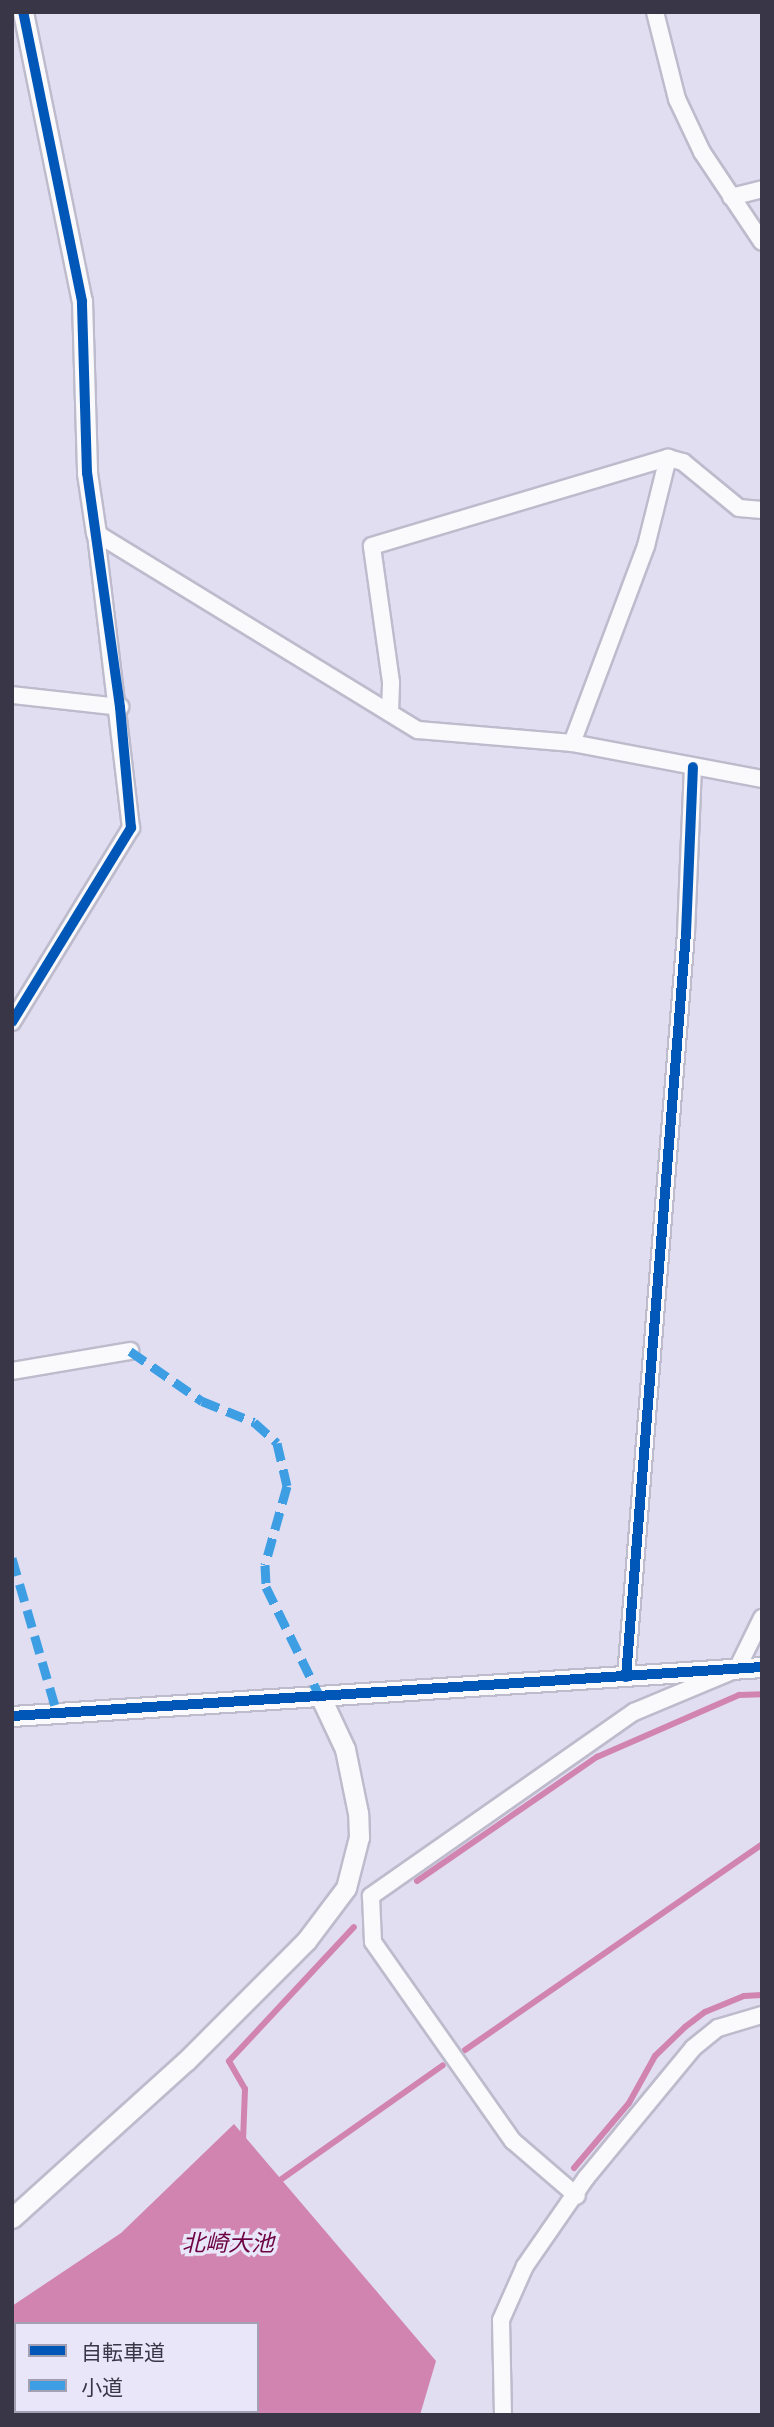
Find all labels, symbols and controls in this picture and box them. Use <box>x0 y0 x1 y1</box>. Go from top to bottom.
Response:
water label: 北崎大池 <box>182 2228 274 2256</box>
legend <box>14 2322 259 2413</box>
text: 自転車道 <box>81 2338 165 2366</box>
text: 小道 <box>81 2373 123 2401</box>

